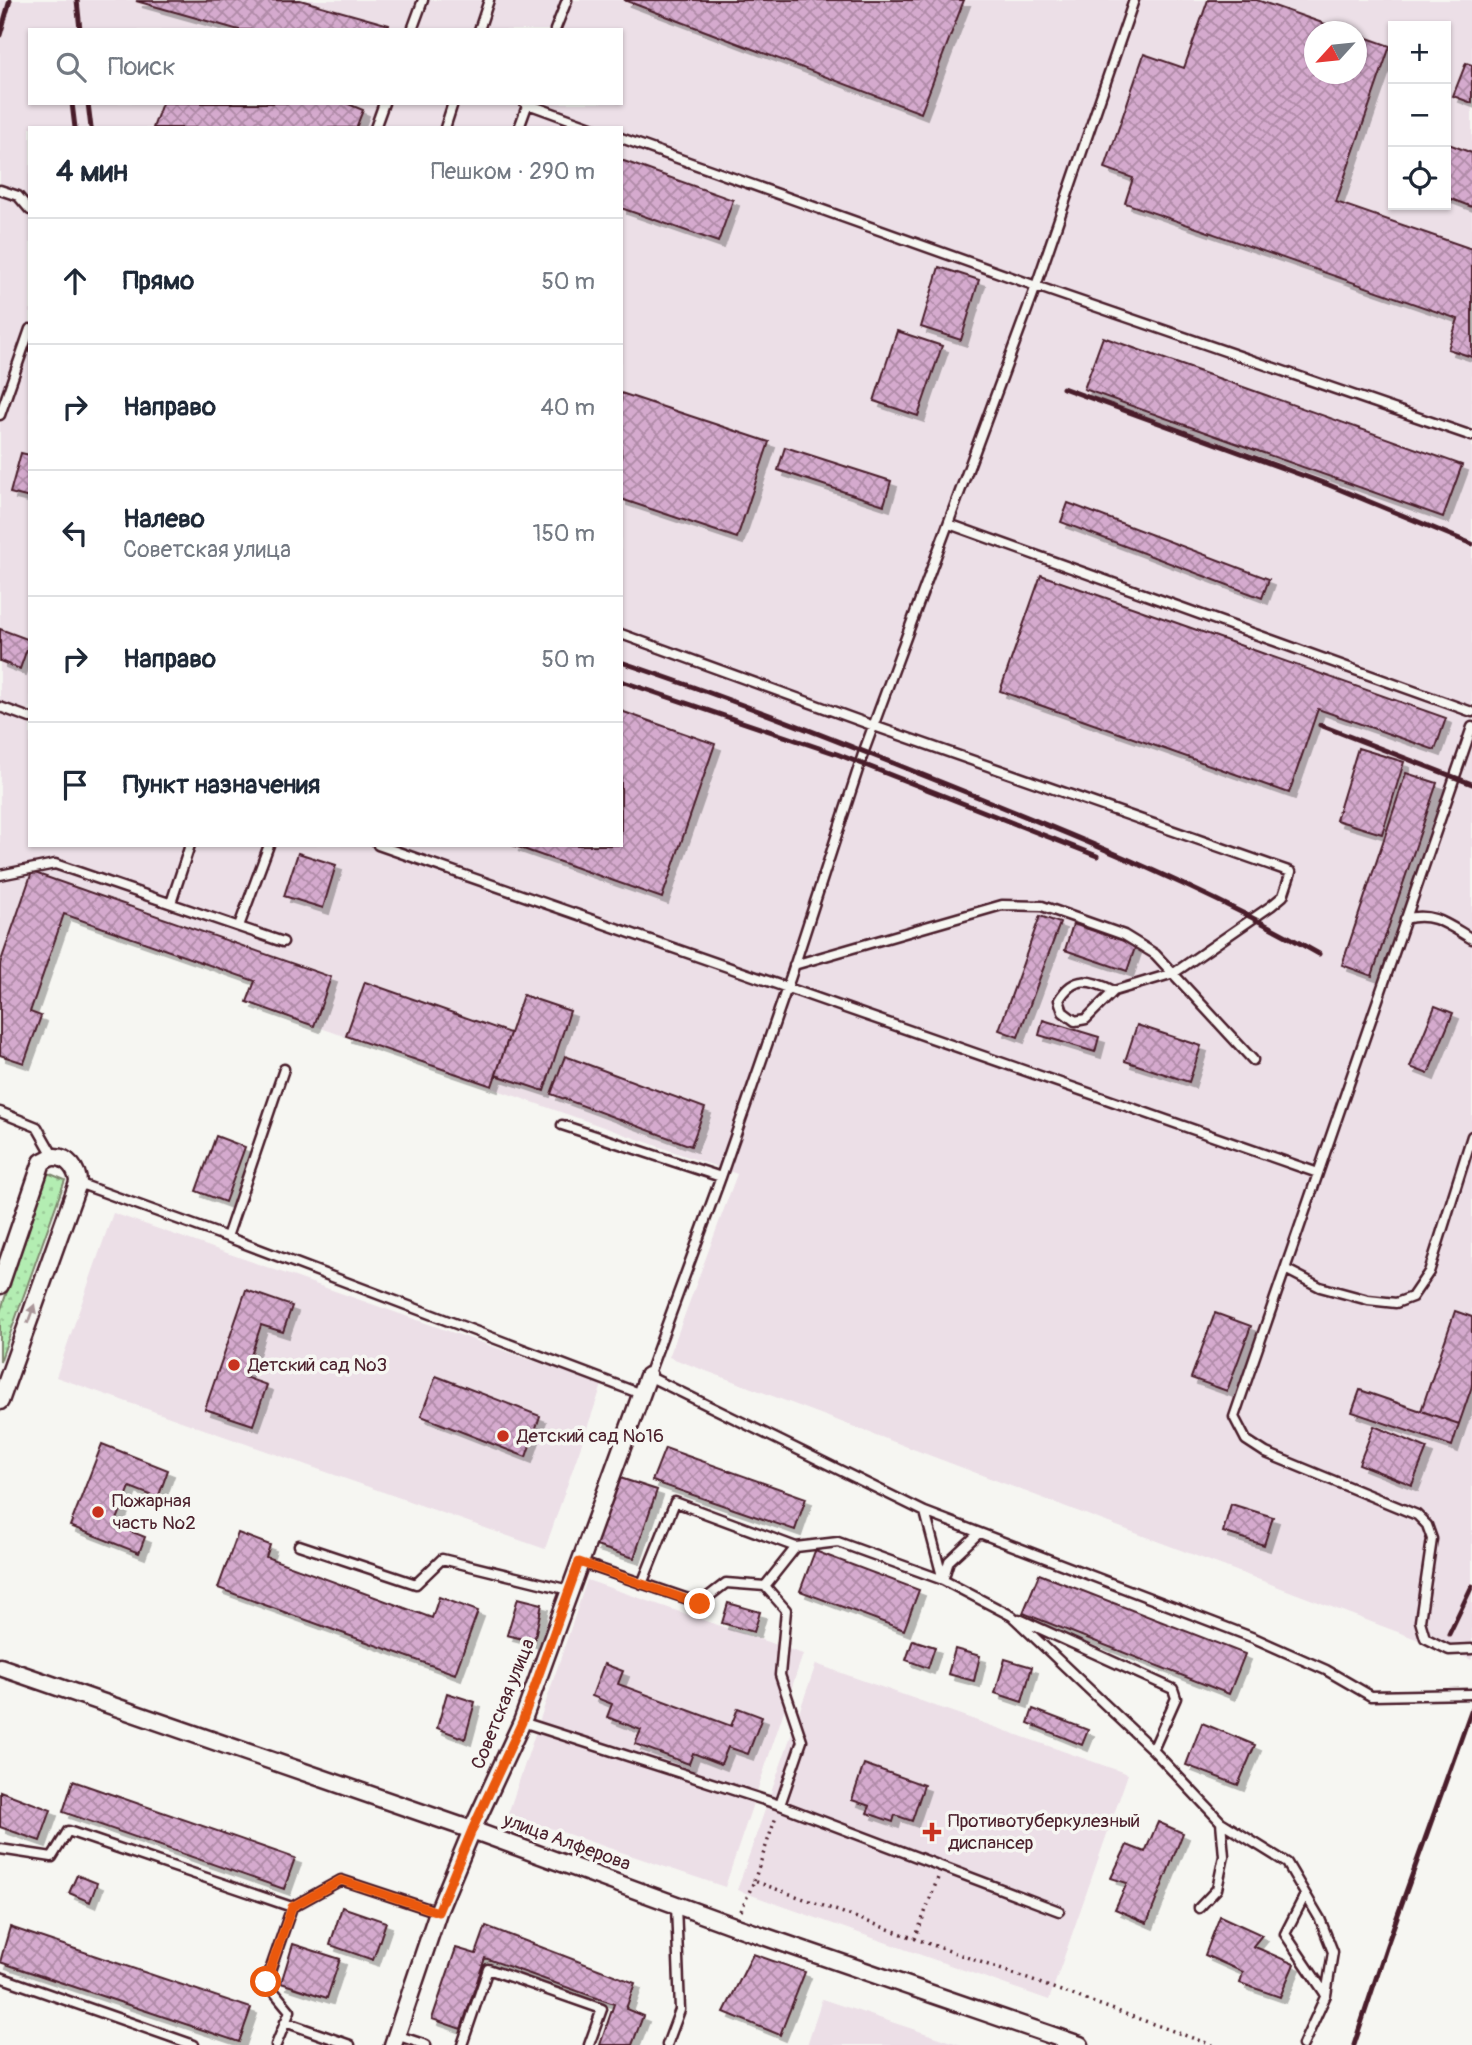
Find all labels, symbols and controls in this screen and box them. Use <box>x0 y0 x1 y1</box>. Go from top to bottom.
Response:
north arrow <box>1304 21 1367 84</box>
map controls <box>1388 21 1451 210</box>
button: + <box>1388 21 1451 84</box>
search box <box>28 28 623 105</box>
icon: search <box>52 48 90 86</box>
text: Поиск <box>108 51 176 83</box>
button: − <box>1388 84 1451 147</box>
button: locate <box>1388 147 1451 210</box>
text: 4 мин <box>56 153 128 190</box>
text: Пешком · 290 m <box>431 157 595 186</box>
icon: ahead <box>56 262 94 300</box>
text: Прямо <box>123 265 194 297</box>
text: 50 m <box>541 267 595 296</box>
icon: right <box>56 388 94 426</box>
text: Направо <box>123 391 216 423</box>
text: 40 m <box>541 393 595 422</box>
text: Налево <box>123 503 205 535</box>
icon: left <box>56 514 94 552</box>
text: 150 m <box>532 519 595 548</box>
text: Советская улица <box>123 535 291 564</box>
icon: right <box>56 640 94 678</box>
text: Направо <box>123 643 216 675</box>
text: 50 m <box>541 645 595 674</box>
icon: arrive <box>56 766 94 804</box>
text: Пункт назначения <box>123 769 320 801</box>
one-way arrow <box>26 1303 37 1324</box>
place label: Детский сад №3 <box>247 1353 387 1377</box>
marker: Детский сад №3 <box>226 1357 242 1373</box>
place label: Детский сад №16 <box>516 1424 664 1448</box>
marker: Детский сад №16 <box>495 1428 511 1444</box>
place label: Пожарная часть №2 <box>112 1489 196 1535</box>
marker: Пожарная часть №2 <box>90 1504 106 1520</box>
route end <box>684 1588 715 1619</box>
street label: Советская улица <box>466 1635 540 1773</box>
street label: улица Алферова <box>499 1807 634 1876</box>
place label: Противотуберкулезный диспансер <box>948 1809 1140 1855</box>
marker: Противотуберкулезный диспансер <box>922 1822 942 1842</box>
route start <box>250 1966 281 1997</box>

